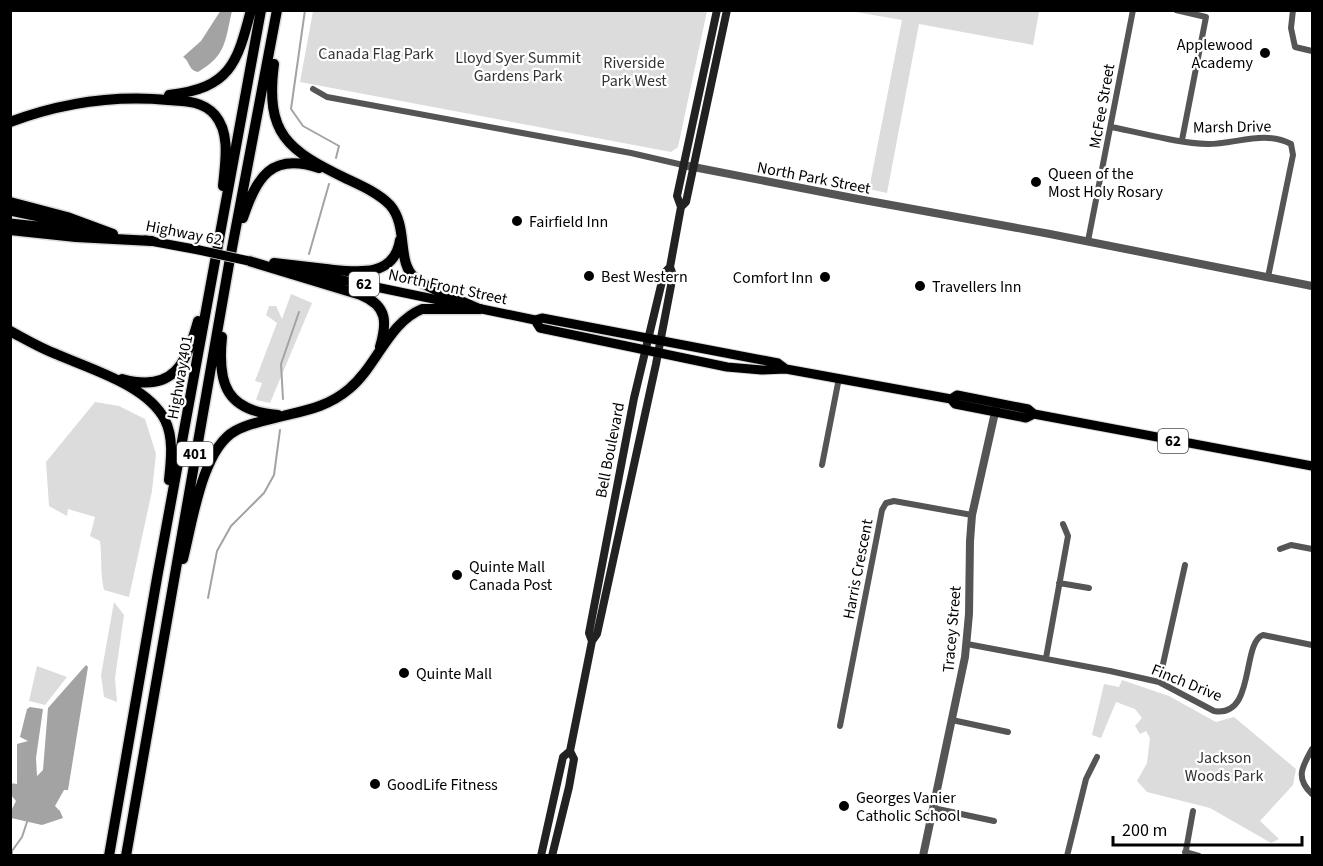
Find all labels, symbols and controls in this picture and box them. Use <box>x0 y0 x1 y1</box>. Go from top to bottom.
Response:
place label: Applewood Academy <box>1177 34 1254 74</box>
park label: Canada Flag Park <box>318 43 434 65</box>
marker: Applewood Academy <box>1258 46 1272 60</box>
park label: Lloyd Syer Summit Gardens Park <box>455 47 581 87</box>
park label: Riverside Park West <box>601 52 667 92</box>
street label: McFee Street <box>1084 61 1120 150</box>
street label: Marsh Drive <box>1193 115 1271 139</box>
street label: North Park Street <box>755 156 873 200</box>
place label: Queen of the Most Holy Rosary <box>1048 163 1163 203</box>
marker: Queen of the Most Holy Rosary <box>1029 175 1043 189</box>
place label: Fairfield Inn <box>529 211 608 233</box>
marker: Fairfield Inn <box>510 214 524 228</box>
street label: Highway 62 <box>144 215 224 251</box>
street label: North Front Street <box>386 264 510 310</box>
place label: Best Western <box>601 266 688 288</box>
place label: Comfort Inn <box>733 267 813 289</box>
marker: Best Western <box>582 269 596 283</box>
marker: Comfort Inn <box>818 270 832 284</box>
road number: 62 <box>349 272 379 296</box>
place label: Travellers Inn <box>932 276 1022 298</box>
marker: Travellers Inn <box>913 279 927 293</box>
street label: Highway 401 <box>162 333 198 421</box>
street label: Bell Boulevard <box>590 400 630 500</box>
road number: 62 <box>1158 429 1188 453</box>
road number: 401 <box>177 442 213 466</box>
street label: Harris Crescent <box>837 517 879 621</box>
place label: Quinte Mall Canada Post <box>469 556 553 596</box>
marker: Quinte Mall Canada Post <box>450 568 464 582</box>
street label: Tracey Street <box>937 584 967 673</box>
street label: Finch Drive <box>1148 659 1225 707</box>
place label: Quinte Mall <box>416 663 492 685</box>
marker: Quinte Mall <box>397 666 411 680</box>
park label: Jackson Woods Park <box>1185 747 1263 787</box>
place label: GoodLife Fitness <box>387 774 498 796</box>
marker: GoodLife Fitness <box>368 777 382 791</box>
place label: Georges Vanier Catholic School <box>856 787 960 827</box>
marker: Georges Vanier Catholic School <box>837 799 851 813</box>
scale bar <box>1113 809 1302 847</box>
text: 200 m <box>1122 818 1167 843</box>

